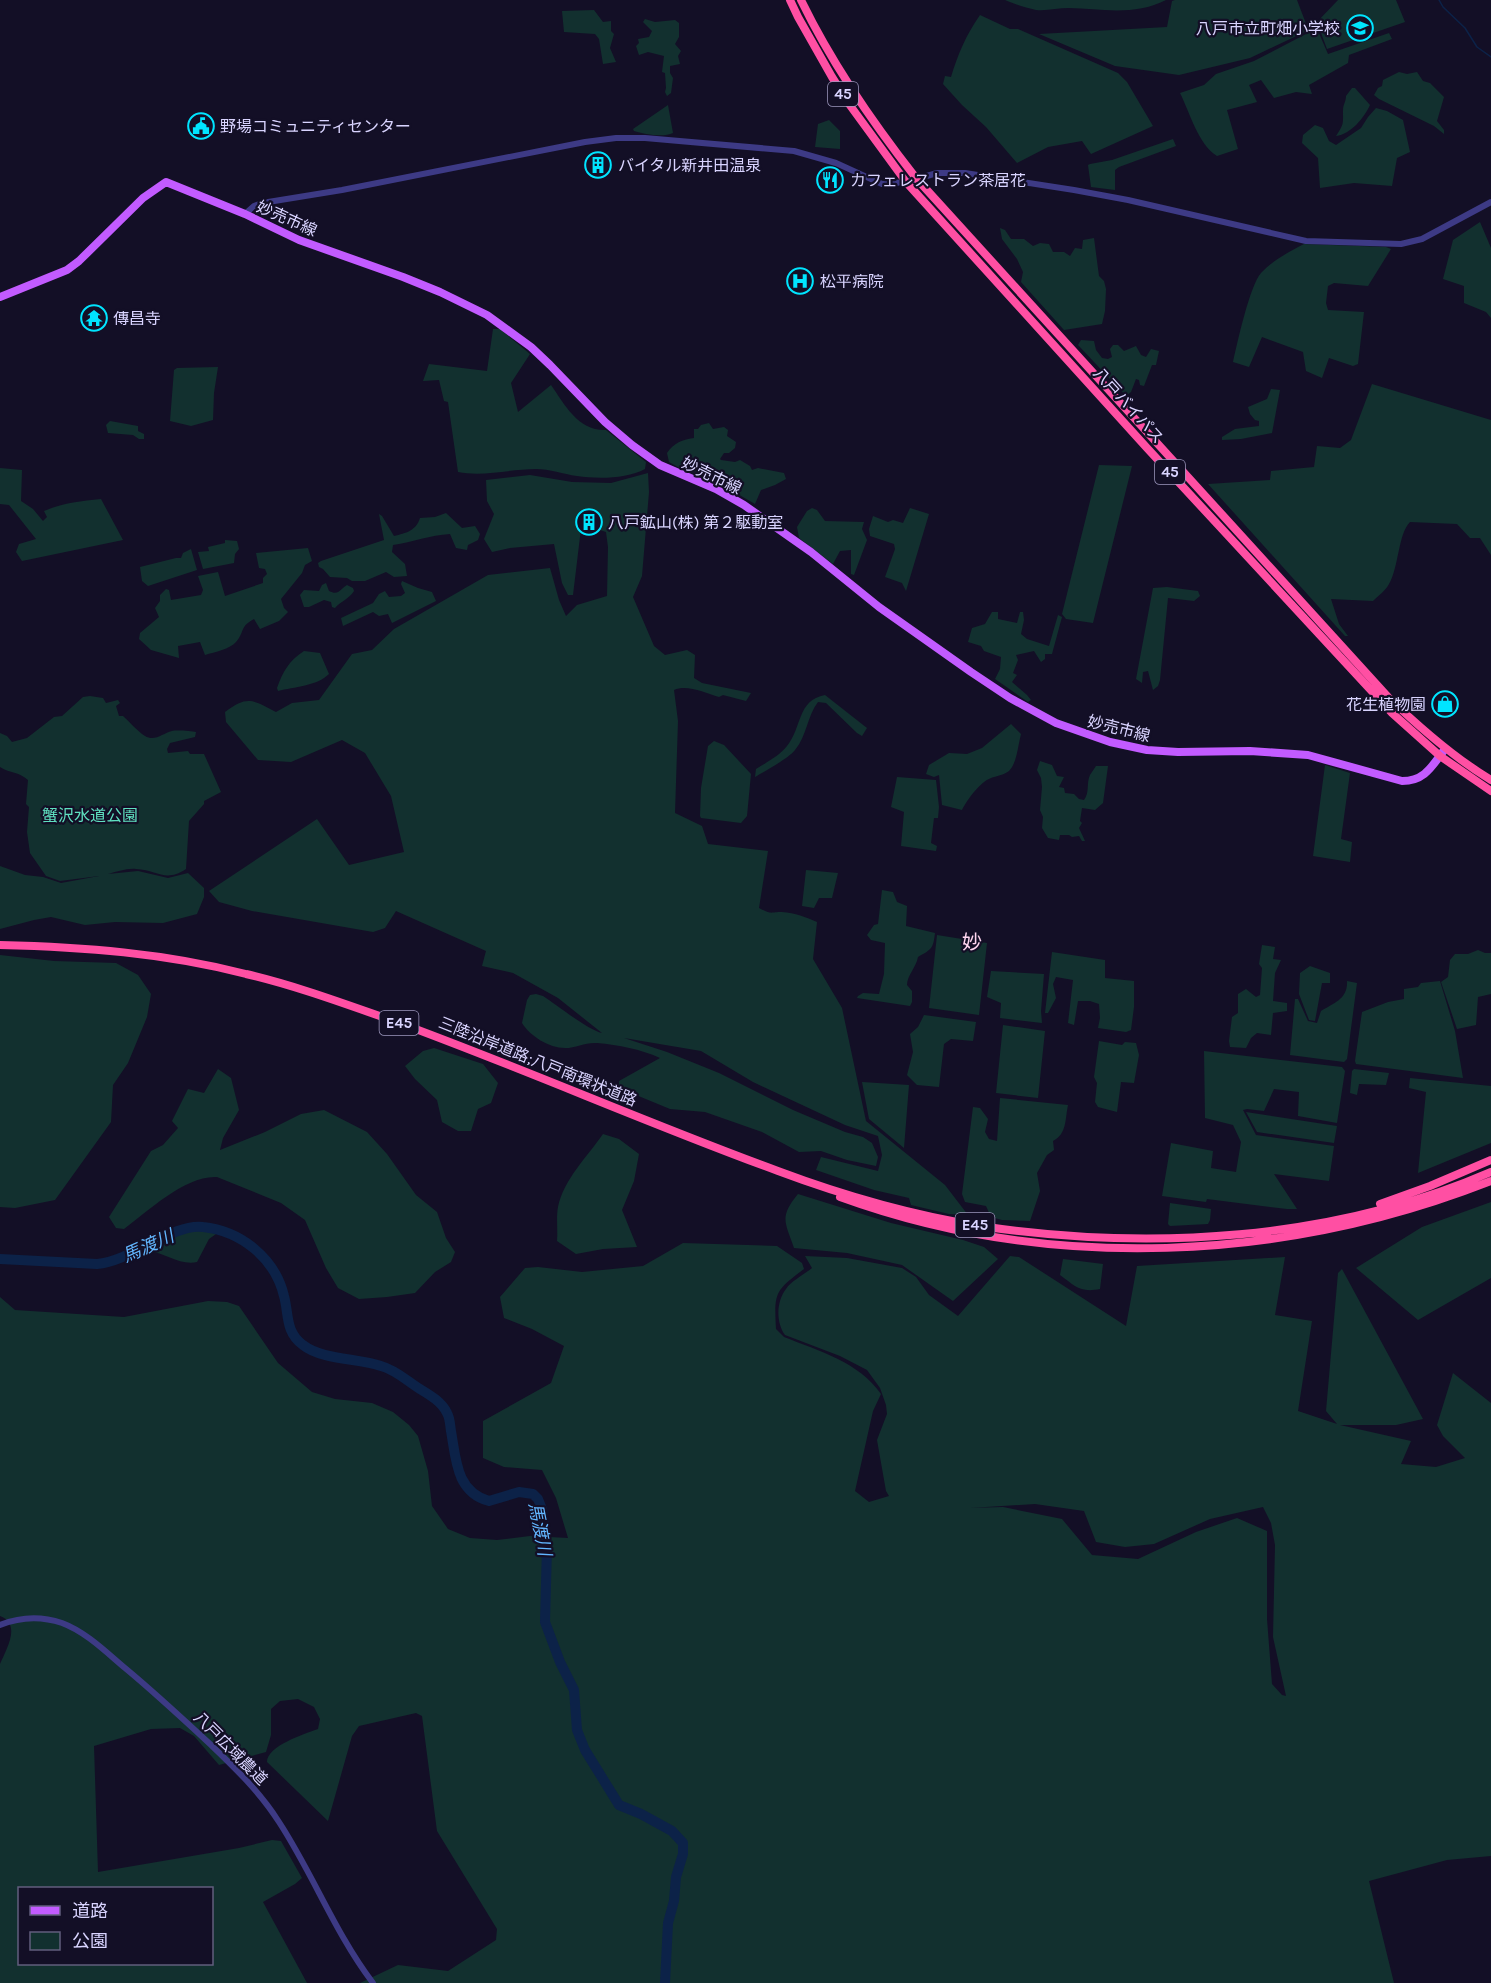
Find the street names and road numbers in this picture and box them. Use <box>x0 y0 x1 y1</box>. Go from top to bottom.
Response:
road number: 45 <box>828 82 858 106</box>
street label: 妙売市線 <box>254 197 320 240</box>
street label: 八戸バイパス <box>1090 363 1168 447</box>
street label: 妙売市線 <box>679 453 745 498</box>
road number: 45 <box>1155 460 1185 484</box>
street label: 妙売市線 <box>1086 712 1152 745</box>
road number: E45 <box>380 1011 418 1035</box>
street label: 三陸沿岸道路;八戸南環状道路 <box>436 1013 640 1110</box>
road number: E45 <box>956 1213 994 1237</box>
street label: 八戸広域農道 <box>190 1708 271 1789</box>

